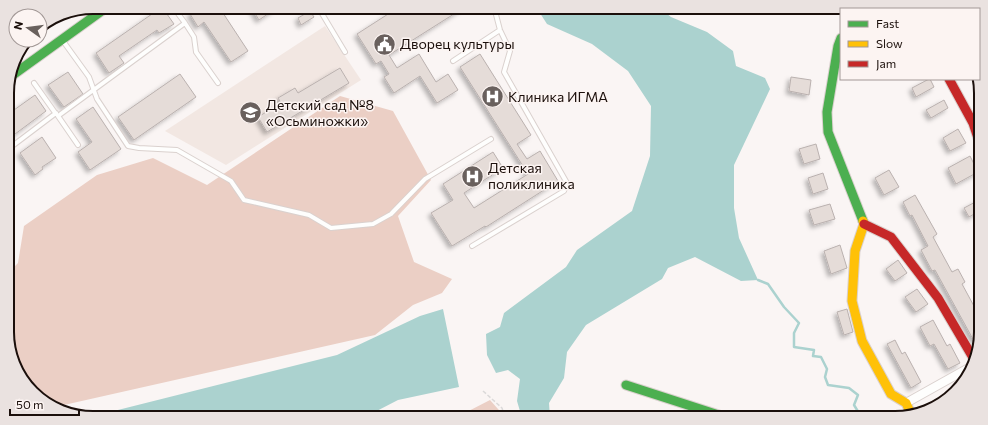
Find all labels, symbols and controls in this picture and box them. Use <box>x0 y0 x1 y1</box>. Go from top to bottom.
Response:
north arrow <box>8 8 48 48</box>
legend <box>840 8 980 80</box>
text: Fast <box>876 16 899 30</box>
text: N <box>11 20 25 31</box>
public building icon: Дворец культуры <box>372 31 398 57</box>
place label: Дворец культуры <box>400 35 515 52</box>
text: Slow <box>876 36 903 50</box>
text: Jam <box>876 56 896 71</box>
hospital icon: Клиника ИГМА <box>480 84 506 110</box>
place label: Клиника ИГМА <box>508 88 608 105</box>
place label: Детский сад №8 «Осьминожки» <box>266 96 374 129</box>
school or university icon: Детский сад №8 «Осьминожки» <box>238 100 264 126</box>
place label: Детская поликлиника <box>488 159 575 192</box>
hospital icon: Детская поликлиника <box>460 163 486 189</box>
scale bar <box>10 391 79 417</box>
text: 50 m <box>16 397 44 411</box>

